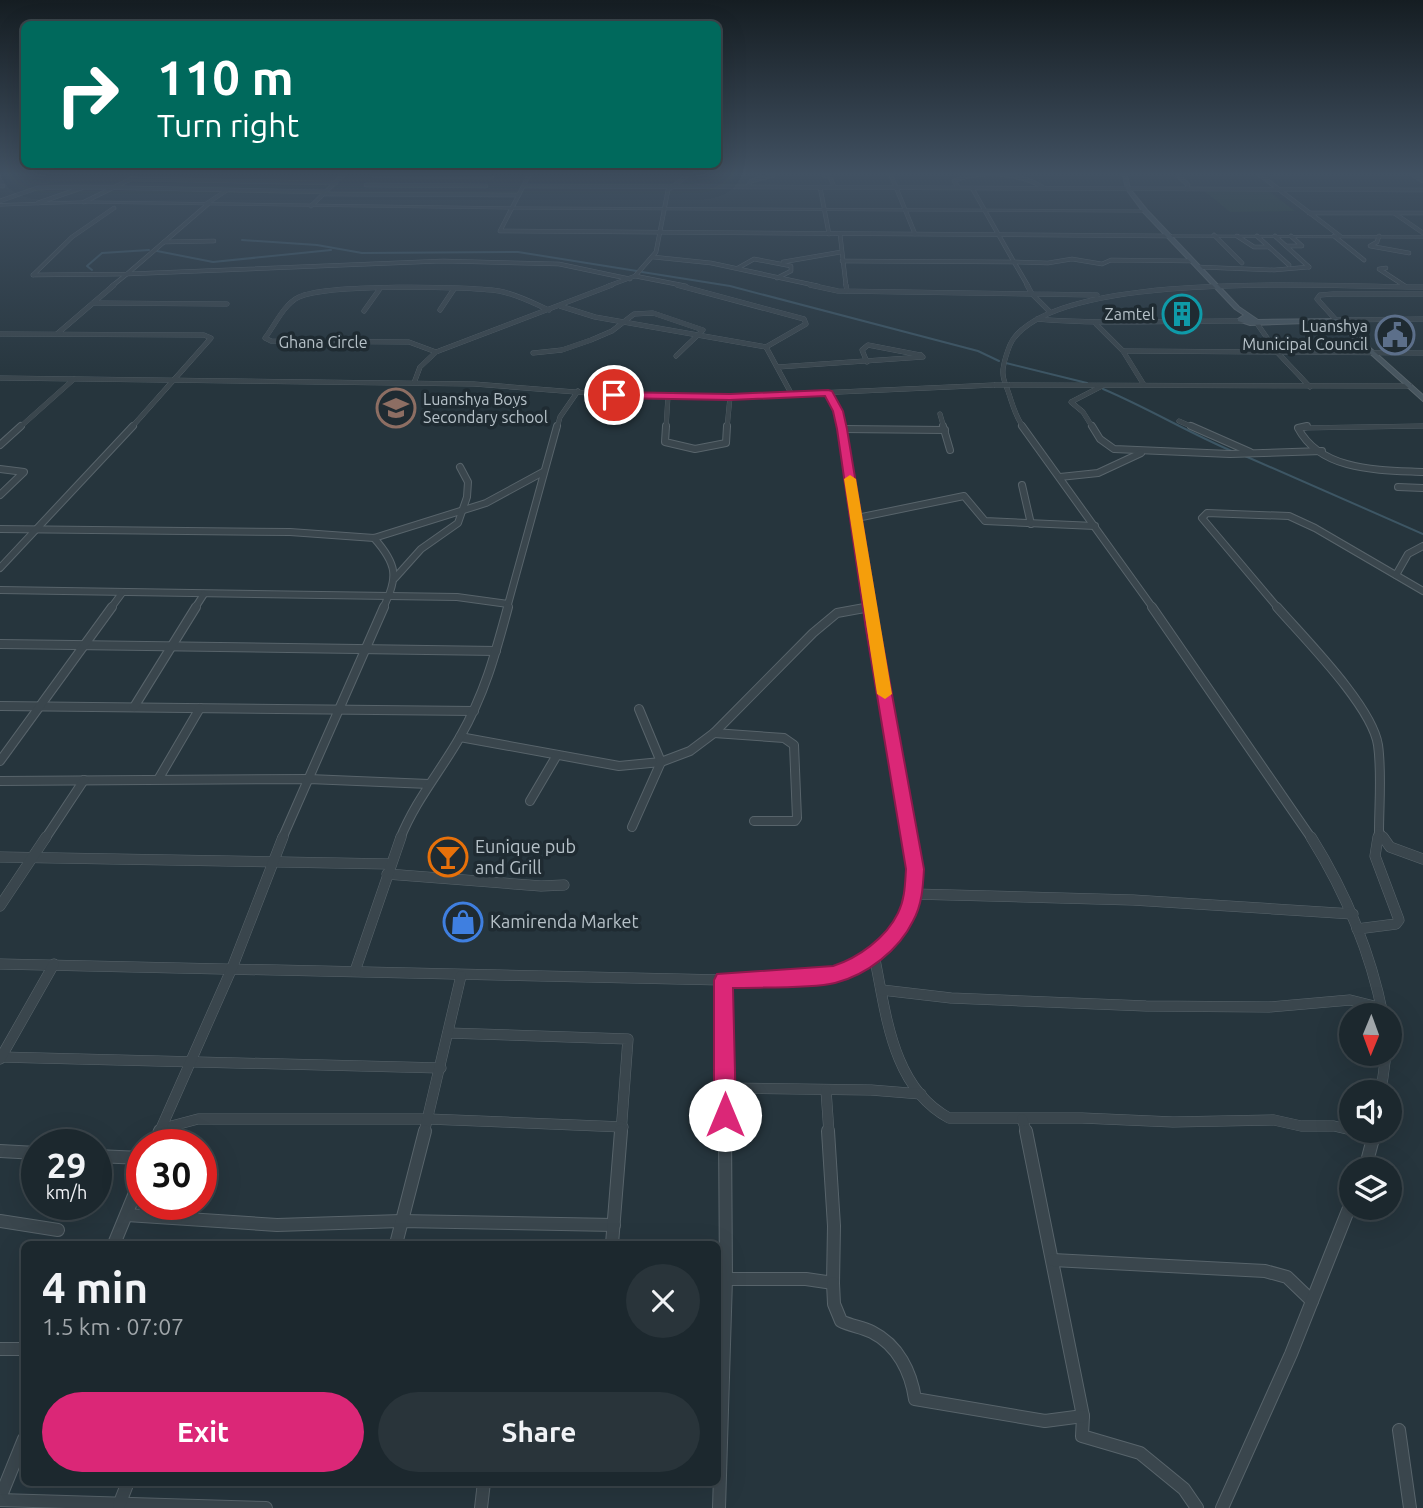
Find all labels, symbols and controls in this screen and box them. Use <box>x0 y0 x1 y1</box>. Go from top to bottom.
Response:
icon: right <box>42 49 133 140</box>
text: 110 m <box>157 49 294 104</box>
text: Turn right <box>157 107 299 143</box>
building icon: Zamtel <box>1161 293 1203 335</box>
place label: Zamtel <box>1105 305 1155 323</box>
public building icon: Luanshya Municipal Council <box>1374 314 1416 356</box>
place label: Luanshya Municipal Council <box>1242 317 1368 353</box>
street label: Ghana Circle <box>278 333 368 351</box>
pin <box>584 365 644 425</box>
icon: arrive <box>595 376 633 414</box>
school or university icon: Luanshya Boys Secondary school <box>375 387 417 429</box>
place label: Luanshya Boys Secondary school <box>423 390 548 426</box>
bar icon: Eunique pub and Grill <box>427 836 469 878</box>
place label: Eunique pub and Grill <box>475 836 576 877</box>
shop icon: Kamirenda Market <box>442 901 484 943</box>
place label: Kamirenda Market <box>490 911 639 931</box>
north arrow <box>1339 1003 1402 1066</box>
map controls <box>1339 1003 1402 1220</box>
position arrow <box>688 1078 762 1152</box>
button: sound <box>1339 1080 1402 1143</box>
speed limit sign: 30 <box>126 1129 217 1220</box>
text: 29 <box>47 1145 86 1185</box>
button: layers <box>1339 1157 1402 1220</box>
text: km/h <box>46 1182 87 1202</box>
text: 4 min <box>42 1264 148 1311</box>
button: close <box>626 1264 700 1338</box>
text: 1.5 km · 07:07 <box>42 1314 184 1339</box>
button: Exit <box>42 1392 364 1472</box>
button: Share <box>378 1392 700 1472</box>

